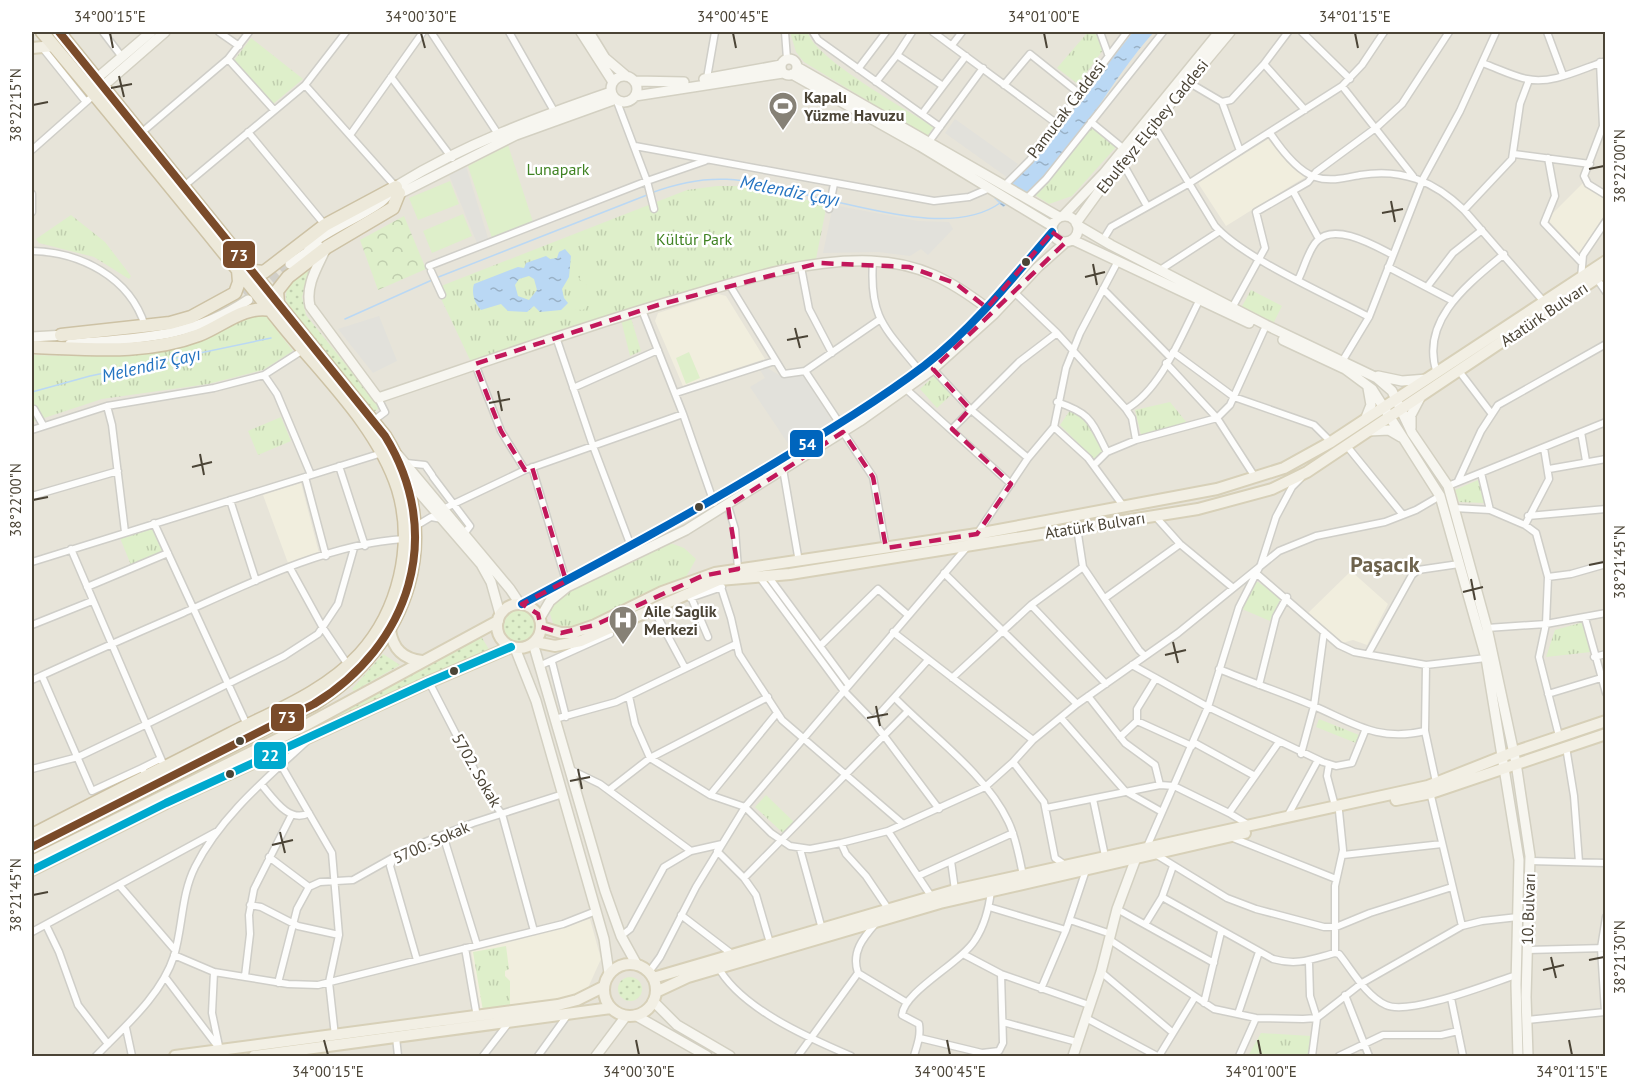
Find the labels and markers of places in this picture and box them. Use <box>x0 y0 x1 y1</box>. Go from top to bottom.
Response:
place label: Kapalı Yüzme Havuzu <box>803 87 904 125</box>
sports icon: Kapalı Yüzme Havuzu <box>767 90 799 132</box>
unlabelled marker <box>1020 256 1032 268</box>
unlabelled marker <box>693 501 705 513</box>
place label: Aile Saglik Merkezi <box>644 601 717 639</box>
hospital icon: Aile Saglik Merkezi <box>607 604 639 646</box>
unlabelled marker <box>448 665 460 677</box>
unlabelled marker <box>234 735 246 747</box>
unlabelled marker <box>224 768 236 780</box>

